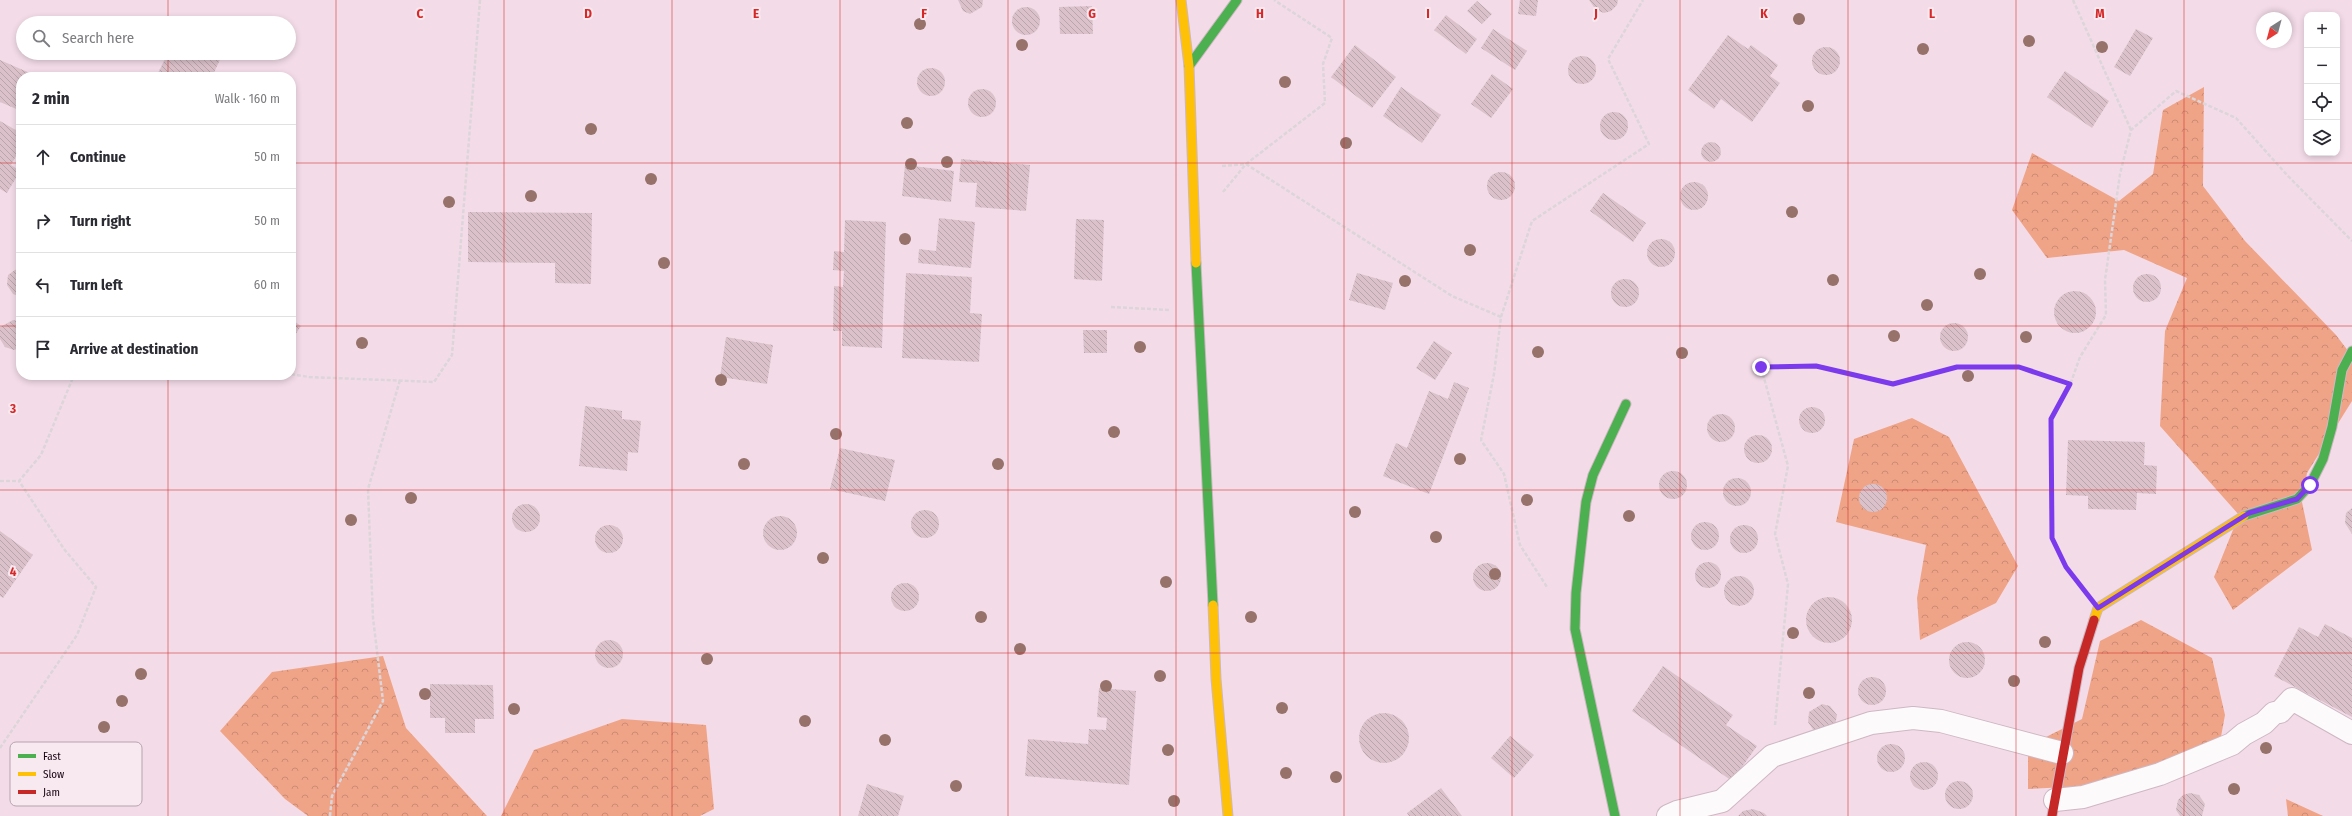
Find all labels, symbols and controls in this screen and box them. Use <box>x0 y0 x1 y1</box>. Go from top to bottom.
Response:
text: C <box>417 6 424 21</box>
text: D <box>584 6 592 21</box>
text: E <box>753 6 759 21</box>
text: F <box>921 6 927 21</box>
text: G <box>1088 6 1096 21</box>
text: H <box>1256 6 1264 21</box>
text: I <box>1426 6 1430 21</box>
text: J <box>1593 6 1598 21</box>
text: K <box>1760 6 1768 21</box>
text: L <box>1929 6 1935 21</box>
text: M <box>2095 6 2105 21</box>
north arrow <box>2256 12 2292 48</box>
map controls <box>2304 12 2340 156</box>
button: + <box>2304 12 2340 48</box>
search box <box>16 16 296 60</box>
icon: search <box>30 27 52 49</box>
text: Search here <box>62 29 134 47</box>
button: − <box>2304 48 2340 84</box>
button: locate <box>2304 84 2340 120</box>
text: 2 min <box>32 88 70 109</box>
text: Walk · 160 m <box>215 91 280 106</box>
button: layers <box>2304 120 2340 156</box>
icon: ahead <box>32 146 54 168</box>
text: Continue <box>70 148 126 166</box>
text: 50 m <box>254 149 280 164</box>
icon: right <box>32 210 54 232</box>
text: Turn right <box>70 212 131 230</box>
text: 50 m <box>254 213 280 228</box>
icon: left <box>32 274 54 296</box>
text: Turn left <box>70 276 123 294</box>
text: 60 m <box>254 277 280 292</box>
icon: arrive <box>32 338 54 360</box>
text: Arrive at destination <box>70 340 198 358</box>
route end <box>1752 358 1770 376</box>
text: 3 <box>9 401 16 416</box>
route start <box>2301 476 2319 494</box>
text: 4 <box>10 564 17 579</box>
legend <box>10 742 142 806</box>
text: Fast <box>43 750 61 763</box>
text: Slow <box>43 768 64 781</box>
text: Jam <box>43 786 60 799</box>

